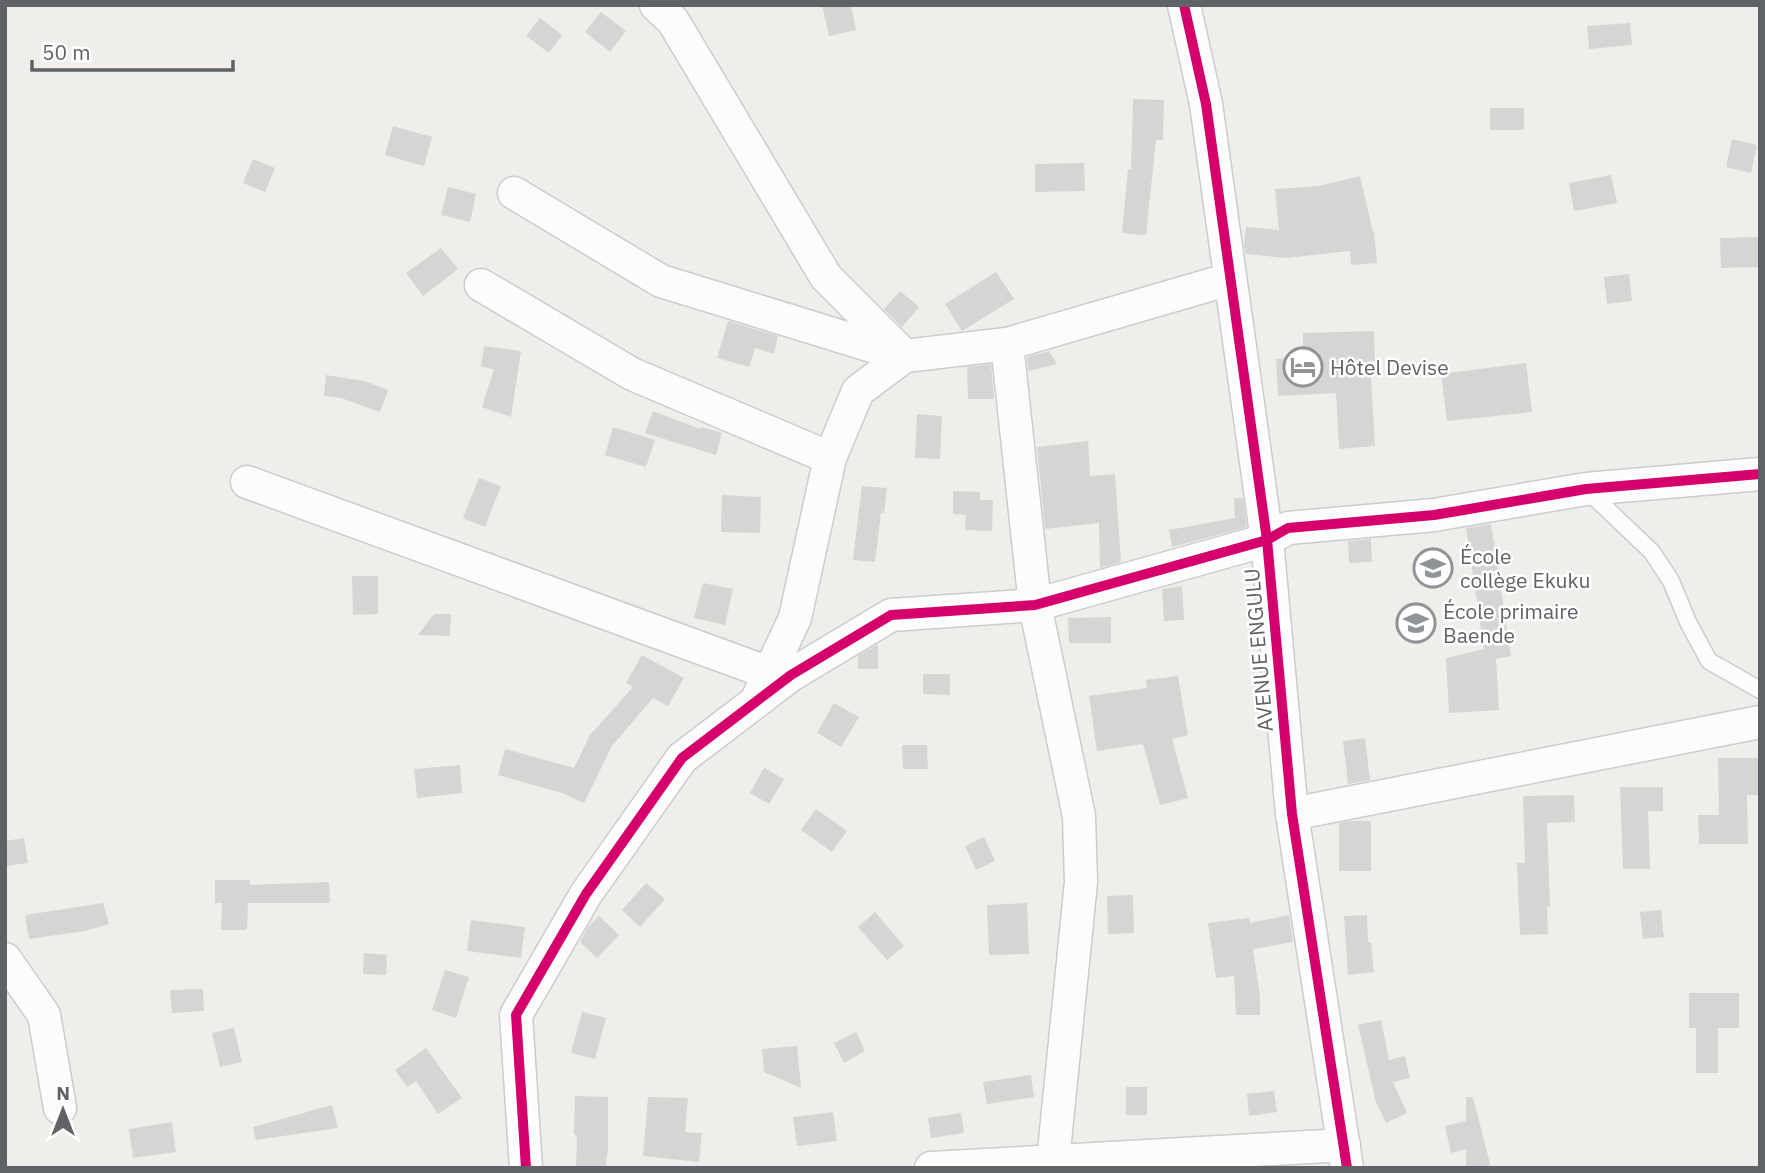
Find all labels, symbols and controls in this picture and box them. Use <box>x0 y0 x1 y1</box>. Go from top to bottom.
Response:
scale bar <box>32 28 233 72</box>
text: 50 m <box>42 38 91 66</box>
hotel icon: Hôtel Devise <box>1282 346 1324 388</box>
place label: Hôtel Devise <box>1330 353 1449 381</box>
place label: École collège Ekuku <box>1460 542 1590 594</box>
school or university icon: École collège Ekuku <box>1412 547 1454 589</box>
street label: AVENUE ENGULU <box>1237 567 1279 733</box>
place label: École primaire Baende <box>1443 597 1579 649</box>
school or university icon: École primaire Baende <box>1395 602 1437 644</box>
north arrow <box>28 1075 98 1145</box>
text: N <box>56 1081 70 1105</box>

